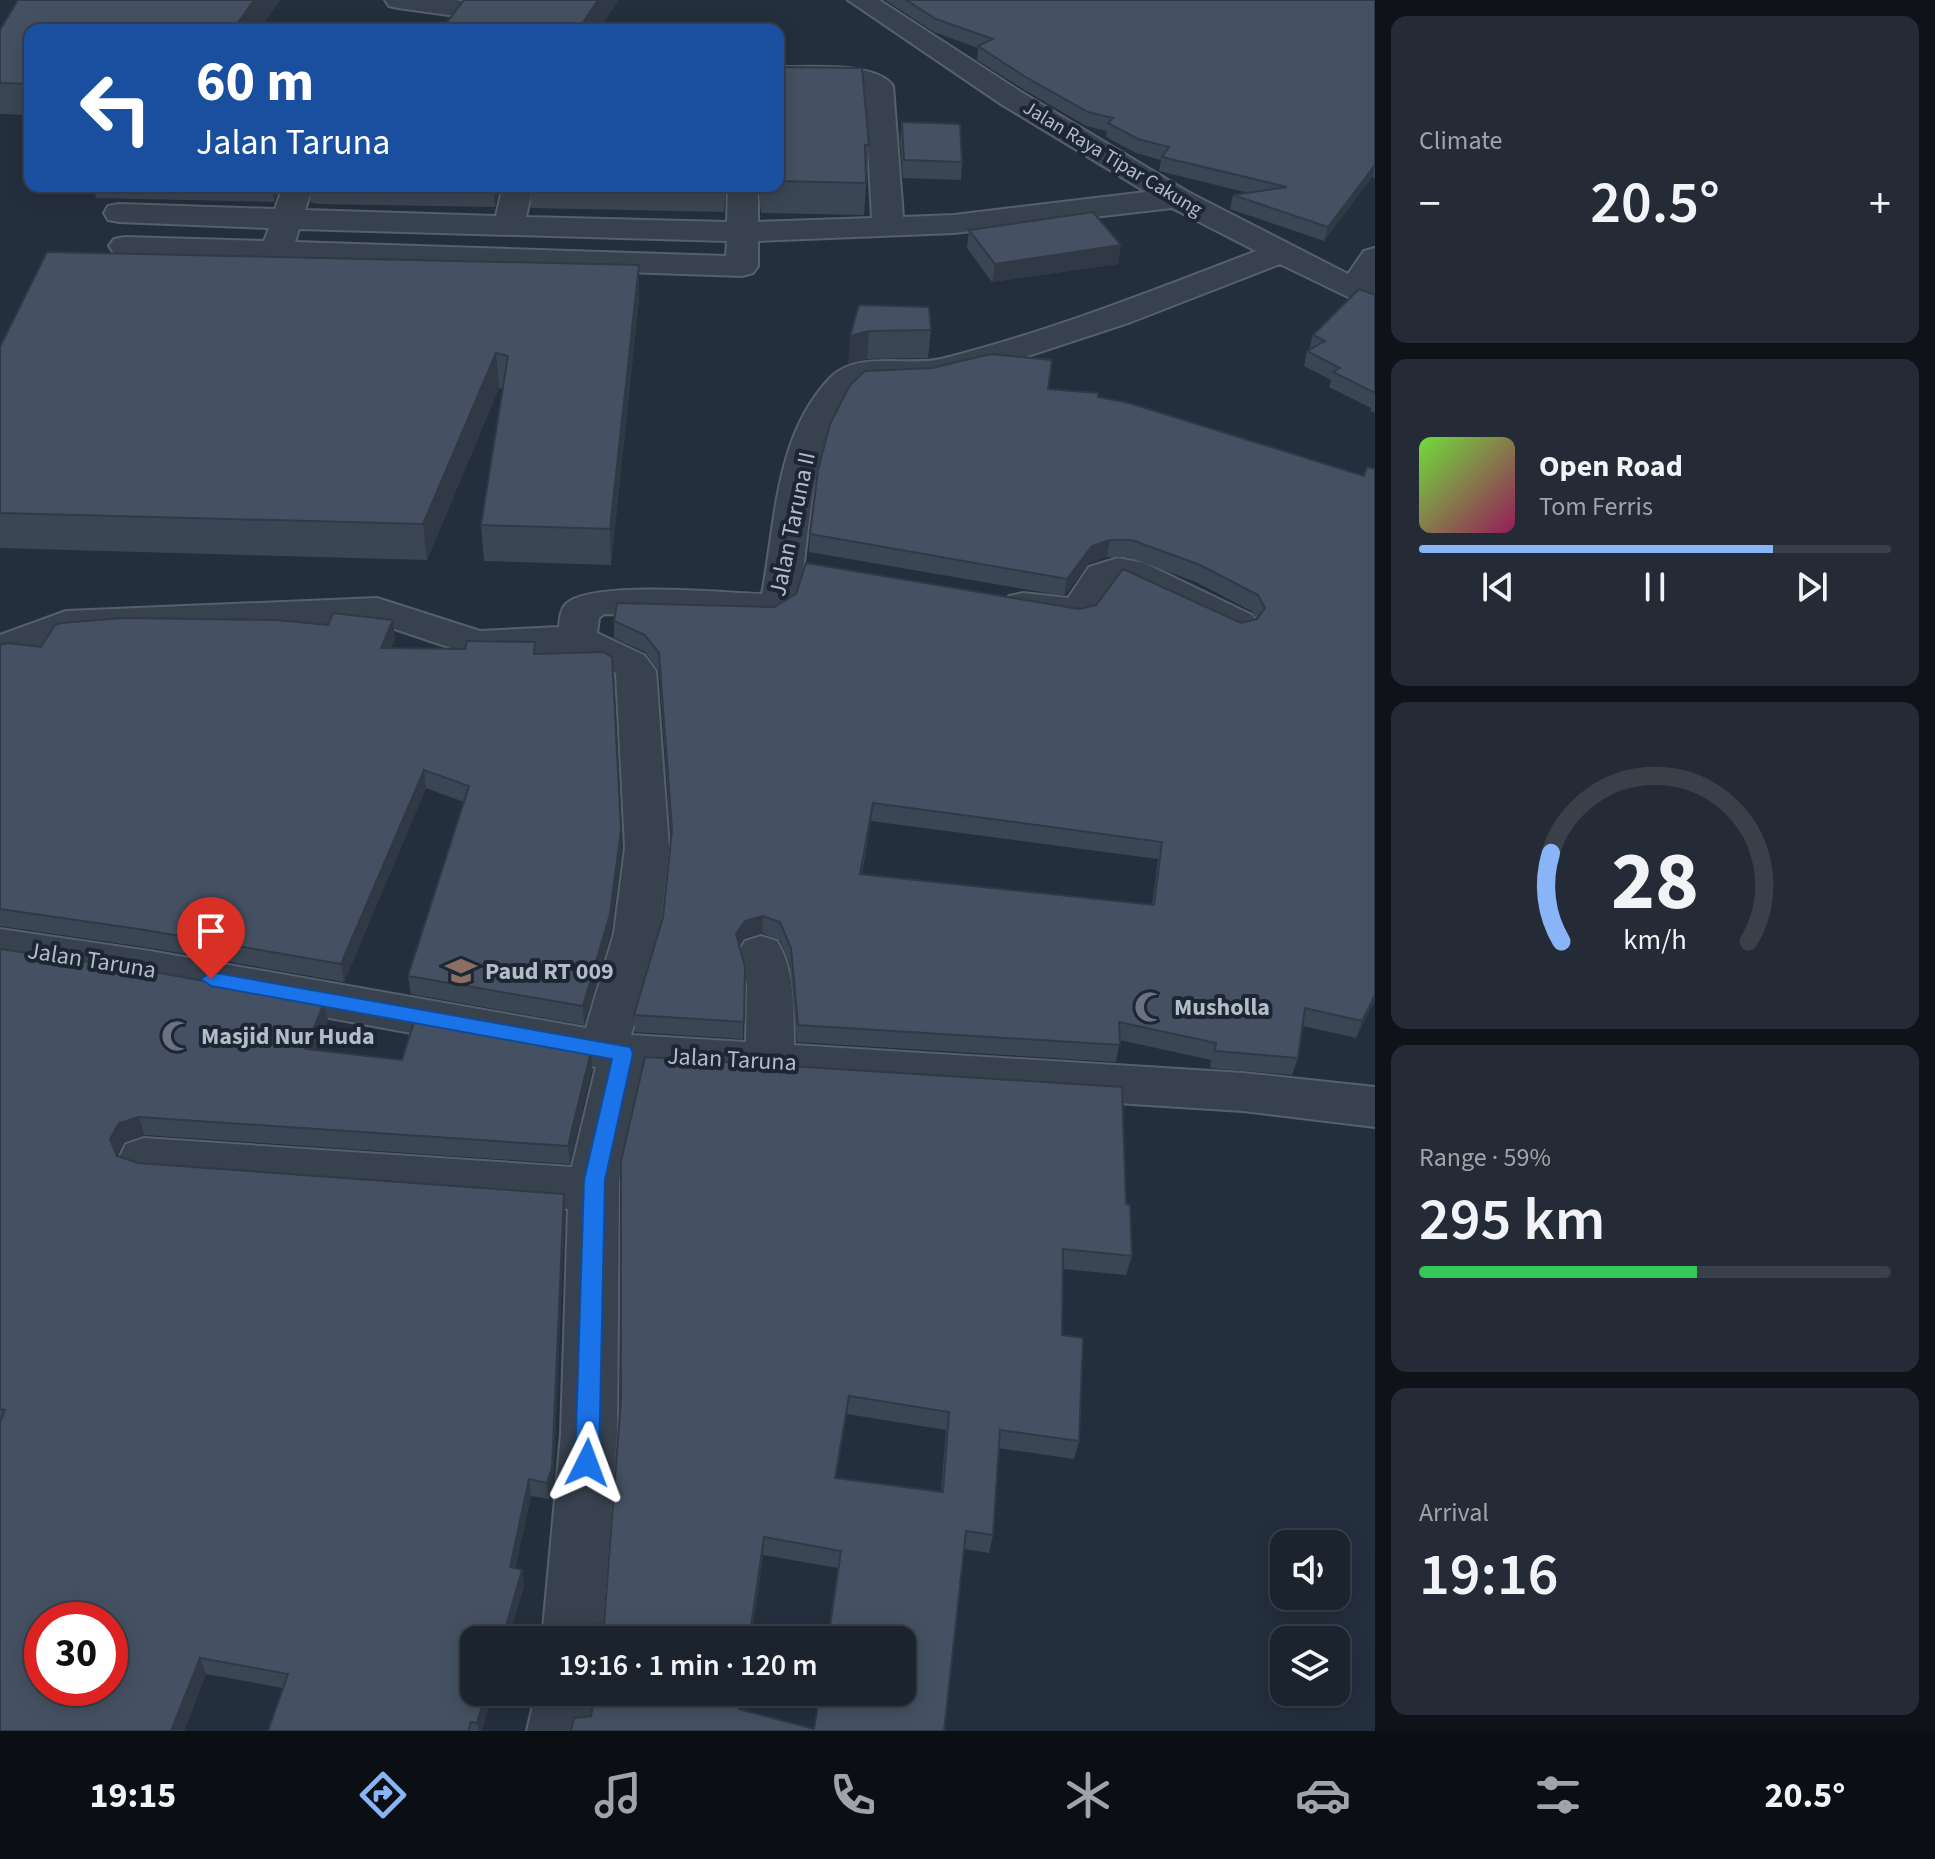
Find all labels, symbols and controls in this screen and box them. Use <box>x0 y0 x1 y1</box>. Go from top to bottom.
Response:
text: 60 m <box>196 43 314 122</box>
icon: left <box>64 56 168 160</box>
street label: Jalan Raya Tipar Cakung <box>1018 94 1207 224</box>
text: Jalan Taruna <box>196 117 390 168</box>
text: Climate <box>1419 122 1503 159</box>
text: 20.5° <box>1590 161 1720 246</box>
text: − <box>1419 173 1441 236</box>
text: + <box>1869 173 1891 236</box>
text: Open Road <box>1539 445 1683 488</box>
street label: Jalan Taruna II <box>760 449 825 600</box>
text: Tom Ferris <box>1539 488 1653 525</box>
icon: previous <box>1476 565 1520 609</box>
icon: pause <box>1633 565 1677 609</box>
icon: next <box>1790 565 1834 609</box>
text: 28 <box>1611 822 1699 940</box>
pin <box>177 897 245 979</box>
icon: arrive <box>189 909 233 953</box>
text: km/h <box>1623 920 1687 960</box>
street label: Jalan Taruna <box>25 933 159 988</box>
school or university icon: Paud RT 009 <box>444 954 478 988</box>
place label: Paud RT 009 <box>485 954 614 989</box>
mosque icon: Musholla <box>1133 990 1167 1024</box>
place label: Musholla <box>1174 990 1270 1025</box>
mosque icon: Masjid Nur Huda <box>160 1019 194 1053</box>
place label: Masjid Nur Huda <box>201 1019 375 1054</box>
street label: Jalan Taruna <box>666 1039 798 1080</box>
text: Range · 59% <box>1419 1139 1551 1176</box>
text: 295 km <box>1419 1178 1605 1263</box>
position arrow <box>545 1421 629 1505</box>
text: Arrival <box>1419 1494 1489 1531</box>
map controls <box>1270 1530 1350 1706</box>
button: sound <box>1270 1530 1350 1610</box>
text: 19:16 <box>1419 1533 1559 1618</box>
speed limit sign: 30 <box>24 1602 128 1706</box>
button: layers <box>1270 1626 1350 1706</box>
text: 19:16 · 1 min · 120 m <box>558 1644 818 1687</box>
icon: directions <box>355 1767 411 1823</box>
icon: music <box>590 1767 646 1823</box>
icon: phone <box>825 1767 881 1823</box>
icon: climate <box>1060 1767 1116 1823</box>
icon: car <box>1295 1767 1351 1823</box>
icon: filters <box>1530 1767 1586 1823</box>
text: 19:15 <box>89 1770 176 1821</box>
text: 20.5° <box>1765 1770 1845 1821</box>

